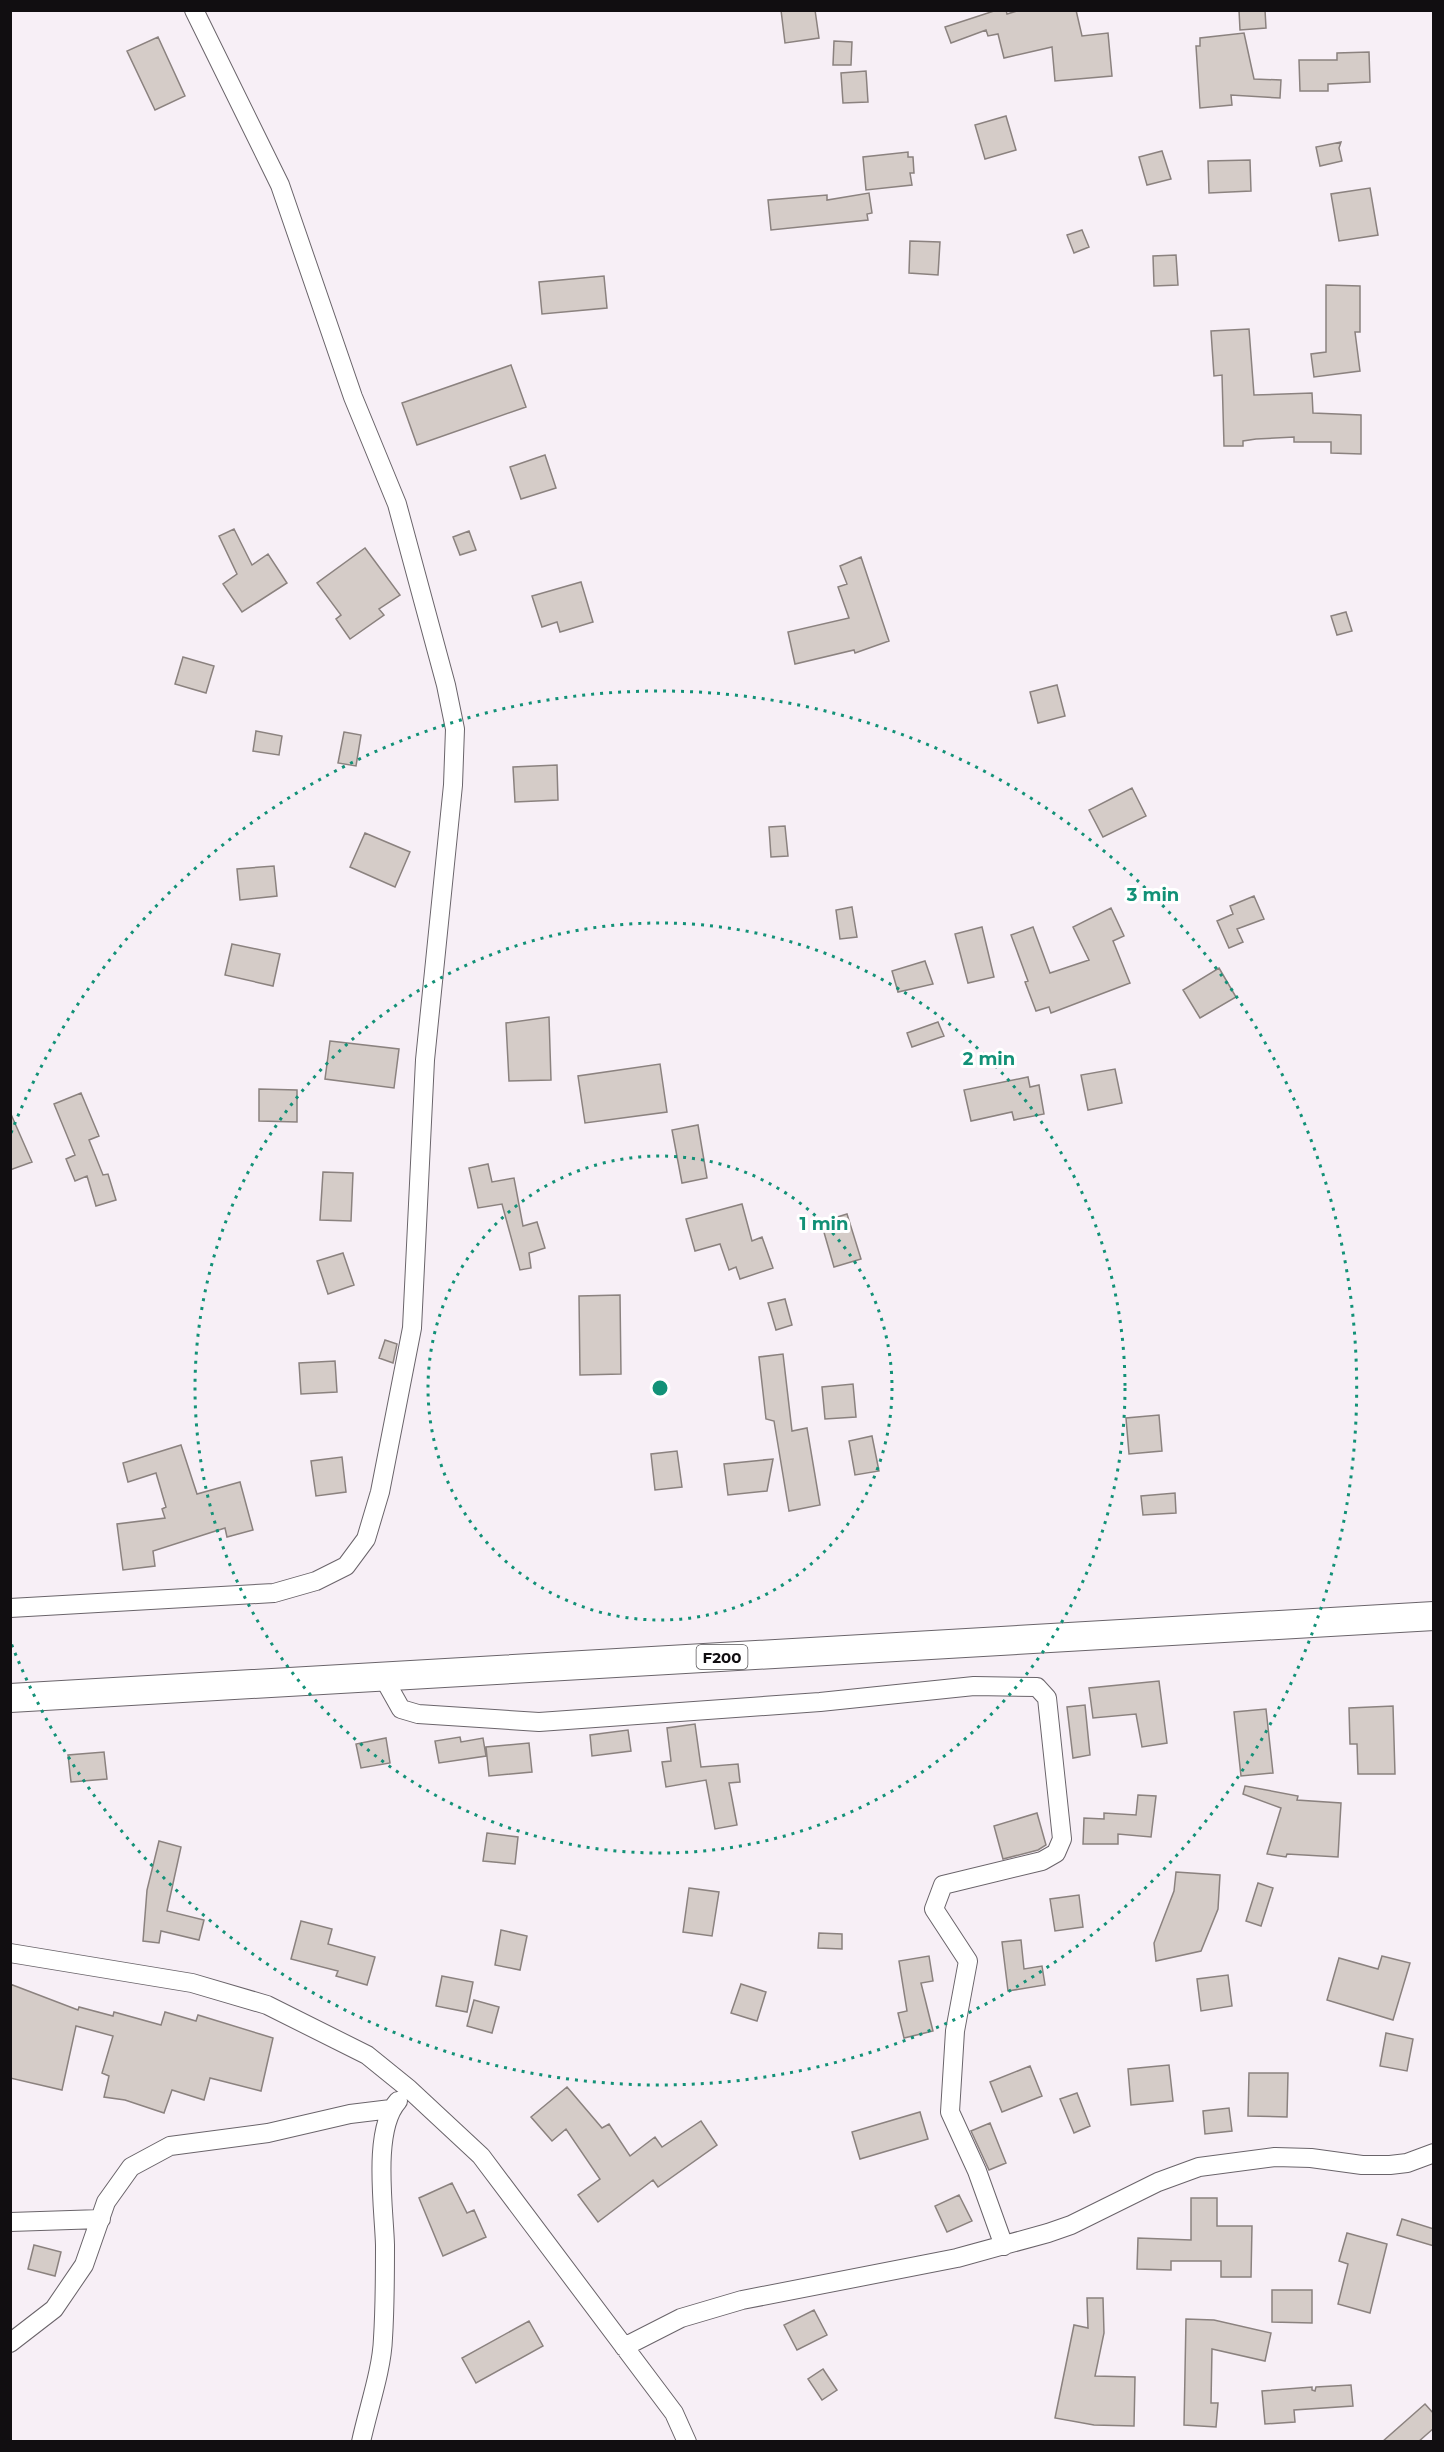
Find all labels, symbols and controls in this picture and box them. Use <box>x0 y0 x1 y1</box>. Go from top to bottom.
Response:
text: 3 min <box>1126 884 1179 906</box>
text: 2 min <box>963 1048 1015 1070</box>
text: 1 min <box>800 1213 848 1235</box>
centre of rings <box>650 1378 670 1398</box>
road number: F200 <box>696 1645 748 1669</box>

